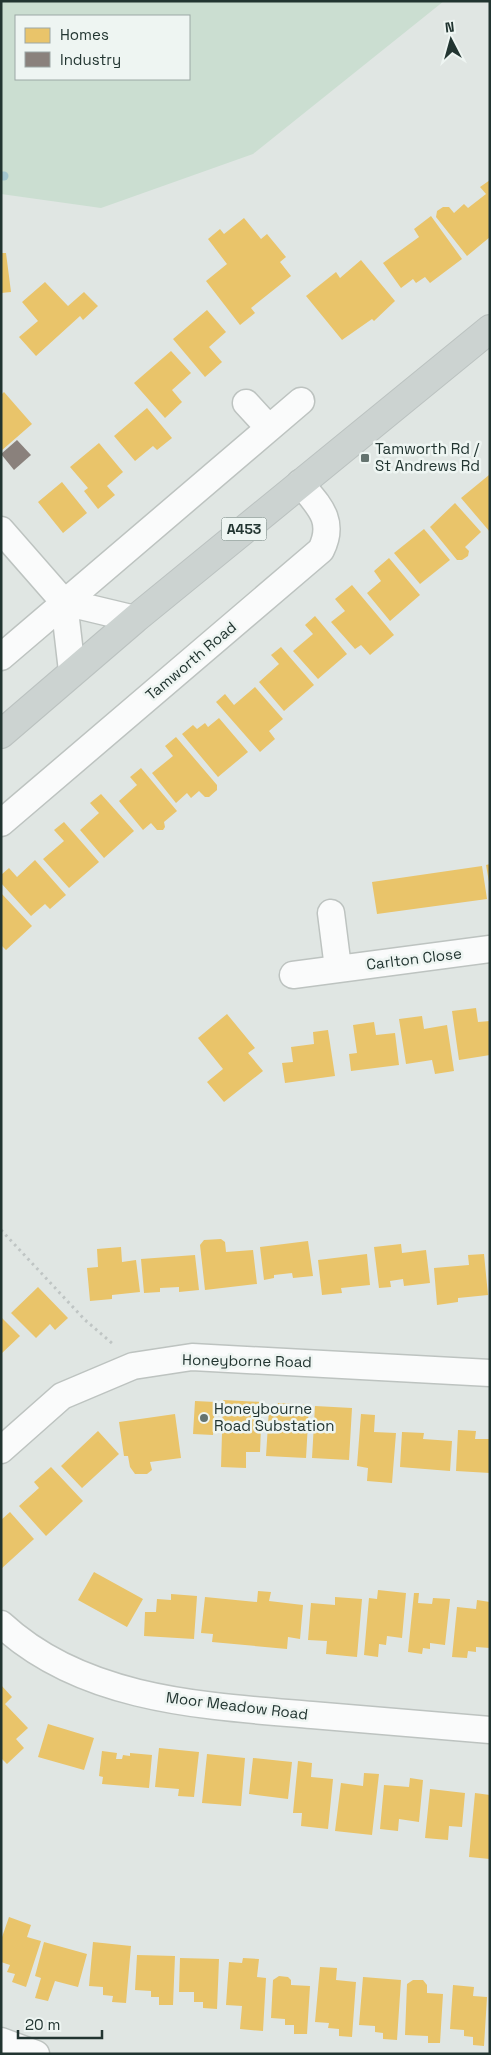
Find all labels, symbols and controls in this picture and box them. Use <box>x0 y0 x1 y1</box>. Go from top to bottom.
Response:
legend <box>15 15 190 80</box>
north arrow <box>426 15 476 65</box>
text: N <box>444 18 455 37</box>
text: Homes <box>60 25 109 44</box>
text: Industry <box>60 50 121 69</box>
place label: Tamworth Rd / St Andrews Rd <box>375 439 480 475</box>
marker: Tamworth Rd / St Andrews Rd <box>359 452 371 464</box>
road number: A453 <box>222 518 266 540</box>
street label: Tamworth Road <box>141 617 240 704</box>
street label: Carlton Close <box>365 943 463 974</box>
street label: Honeyborne Road <box>182 1350 312 1371</box>
place label: Honeybourne Road Substation <box>214 1399 334 1435</box>
marker: Honeybourne Road Substation <box>198 1412 210 1424</box>
street label: Moor Meadow Road <box>165 1687 309 1724</box>
scale bar <box>18 2008 101 2040</box>
text: 20 m <box>25 2015 60 2034</box>

